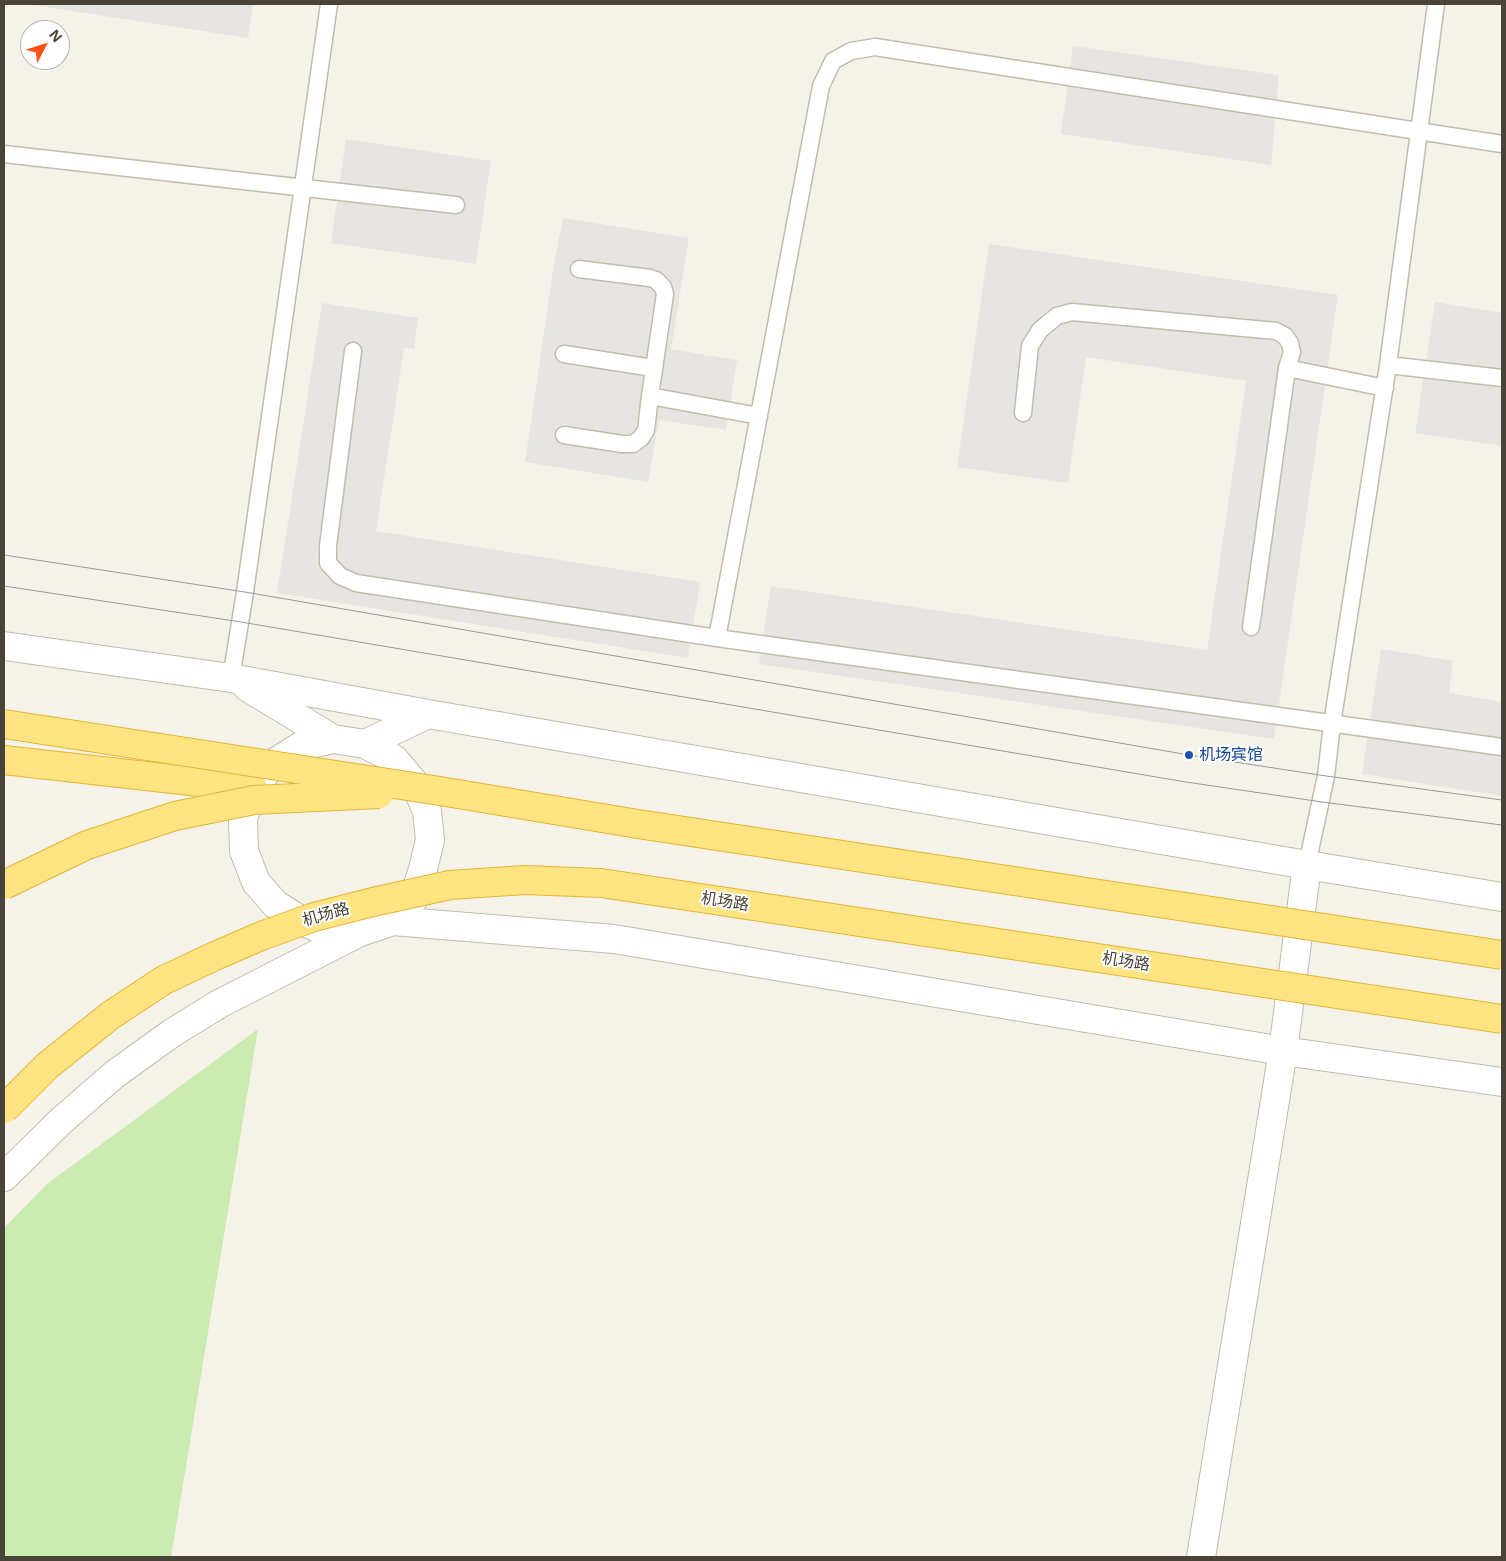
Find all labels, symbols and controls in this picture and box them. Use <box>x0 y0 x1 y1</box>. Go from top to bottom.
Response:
north arrow <box>20 20 70 70</box>
text: N <box>45 25 67 46</box>
place label: 机场宾馆 <box>1199 745 1263 765</box>
marker: 机场宾馆 <box>1183 749 1195 761</box>
street label: 机场路 <box>700 889 750 915</box>
street label: 机场路 <box>300 899 352 931</box>
street label: 机场路 <box>1101 949 1151 975</box>

